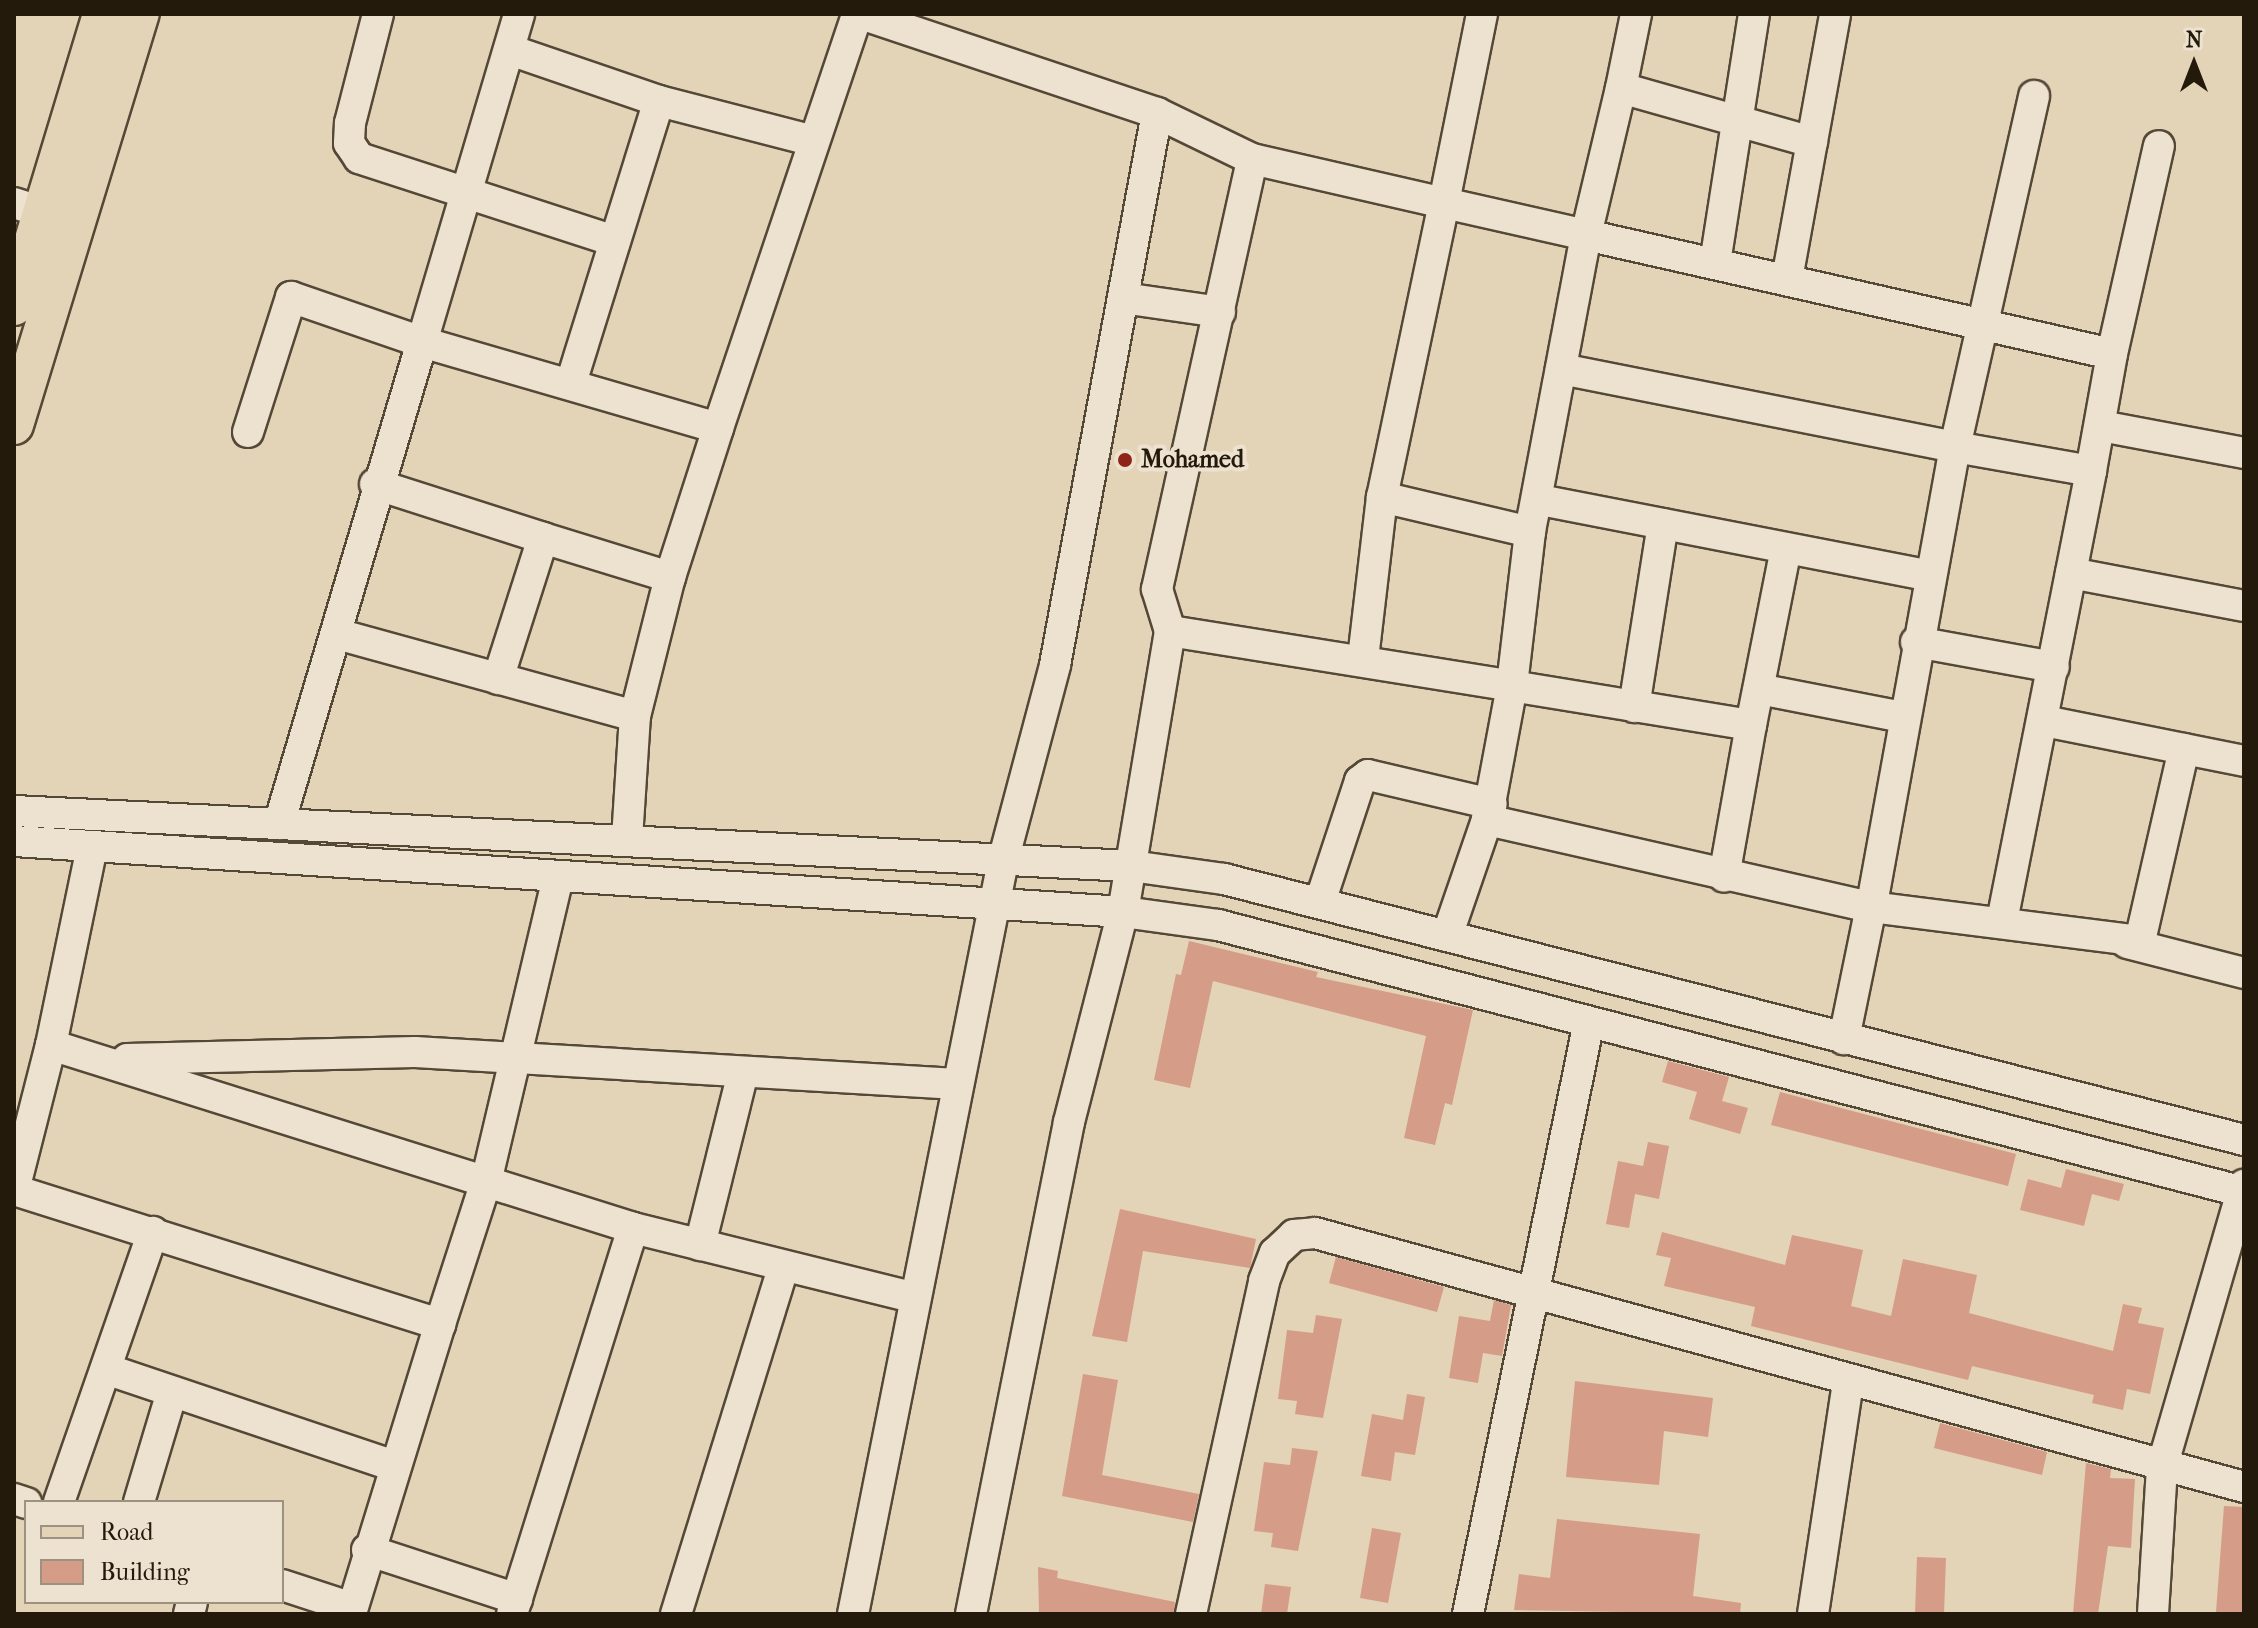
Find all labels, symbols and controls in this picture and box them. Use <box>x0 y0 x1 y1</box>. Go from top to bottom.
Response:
north arrow <box>2154 24 2234 104</box>
text: N <box>2186 27 2202 53</box>
place label: Mohamed <box>1141 446 1244 474</box>
marker: Mohamed <box>1116 451 1134 469</box>
legend <box>24 1500 284 1604</box>
text: Road <box>100 1518 153 1546</box>
text: Building <box>100 1558 190 1586</box>

